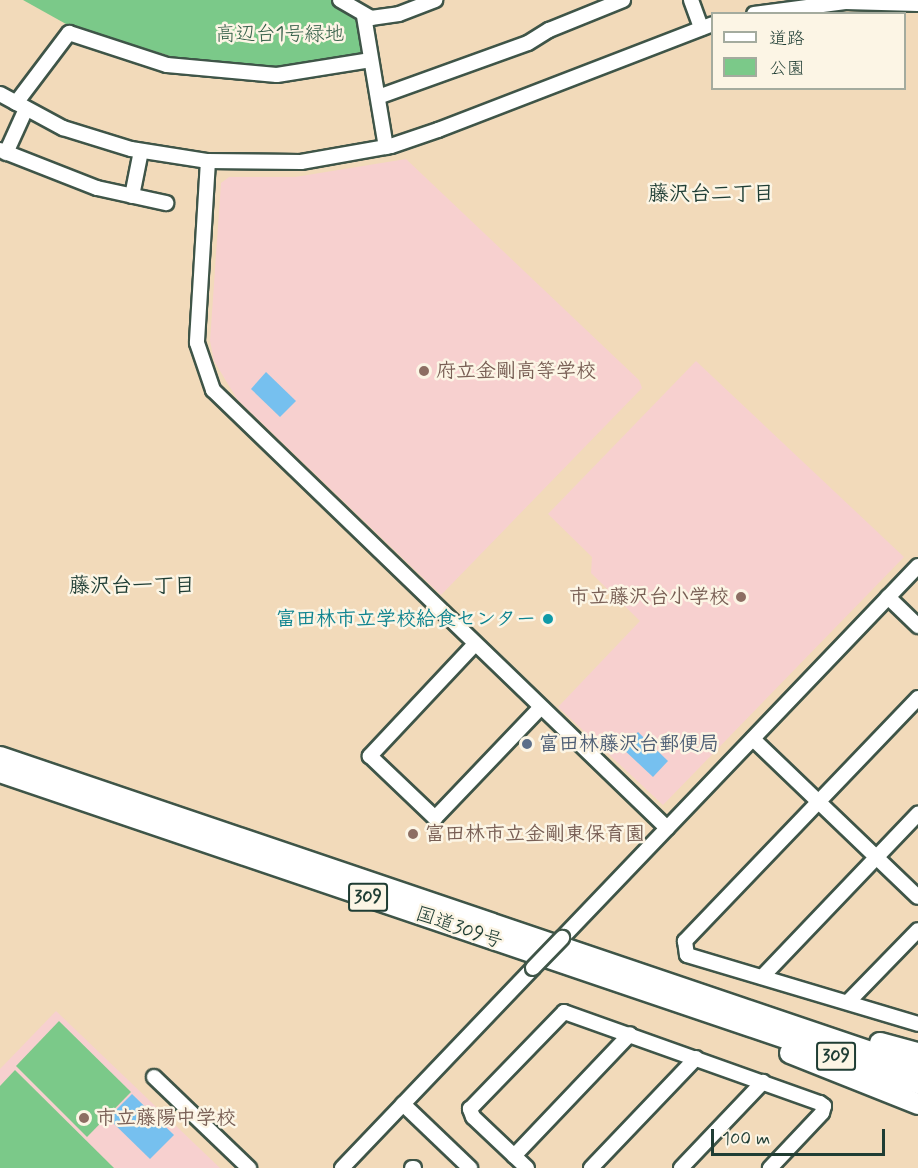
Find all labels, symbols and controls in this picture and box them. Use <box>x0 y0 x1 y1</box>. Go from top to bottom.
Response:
legend <box>711 12 906 90</box>
park label: 高辺台1号緑地 <box>216 22 344 46</box>
text: 道路 <box>769 27 805 51</box>
text: 公園 <box>769 57 805 81</box>
district label: 藤沢台二丁目 <box>648 181 774 207</box>
place label: 府立金剛高等学校 <box>436 359 596 383</box>
marker: 府立金剛高等学校 <box>417 364 431 378</box>
district label: 藤沢台一丁目 <box>69 573 195 599</box>
place label: 市立藤沢台小学校 <box>569 585 729 609</box>
marker: 市立藤沢台小学校 <box>734 590 748 604</box>
place label: 富田林市立学校給食センター <box>276 607 536 631</box>
marker: 富田林市立学校給食センター <box>541 612 555 626</box>
place label: 富田林藤沢台郵便局 <box>539 732 719 756</box>
marker: 富田林藤沢台郵便局 <box>520 737 534 751</box>
place label: 富田林市立金剛東保育園 <box>425 822 645 846</box>
marker: 富田林市立金剛東保育園 <box>406 827 420 841</box>
road number: 309 <box>347 882 389 912</box>
street label: 国道309号 <box>412 902 506 954</box>
road number: 309 <box>815 1041 857 1071</box>
place label: 市立藤陽中学校 <box>96 1106 236 1130</box>
marker: 市立藤陽中学校 <box>77 1111 91 1125</box>
scale bar <box>714 1117 888 1155</box>
text: 100 m <box>722 1127 770 1151</box>

